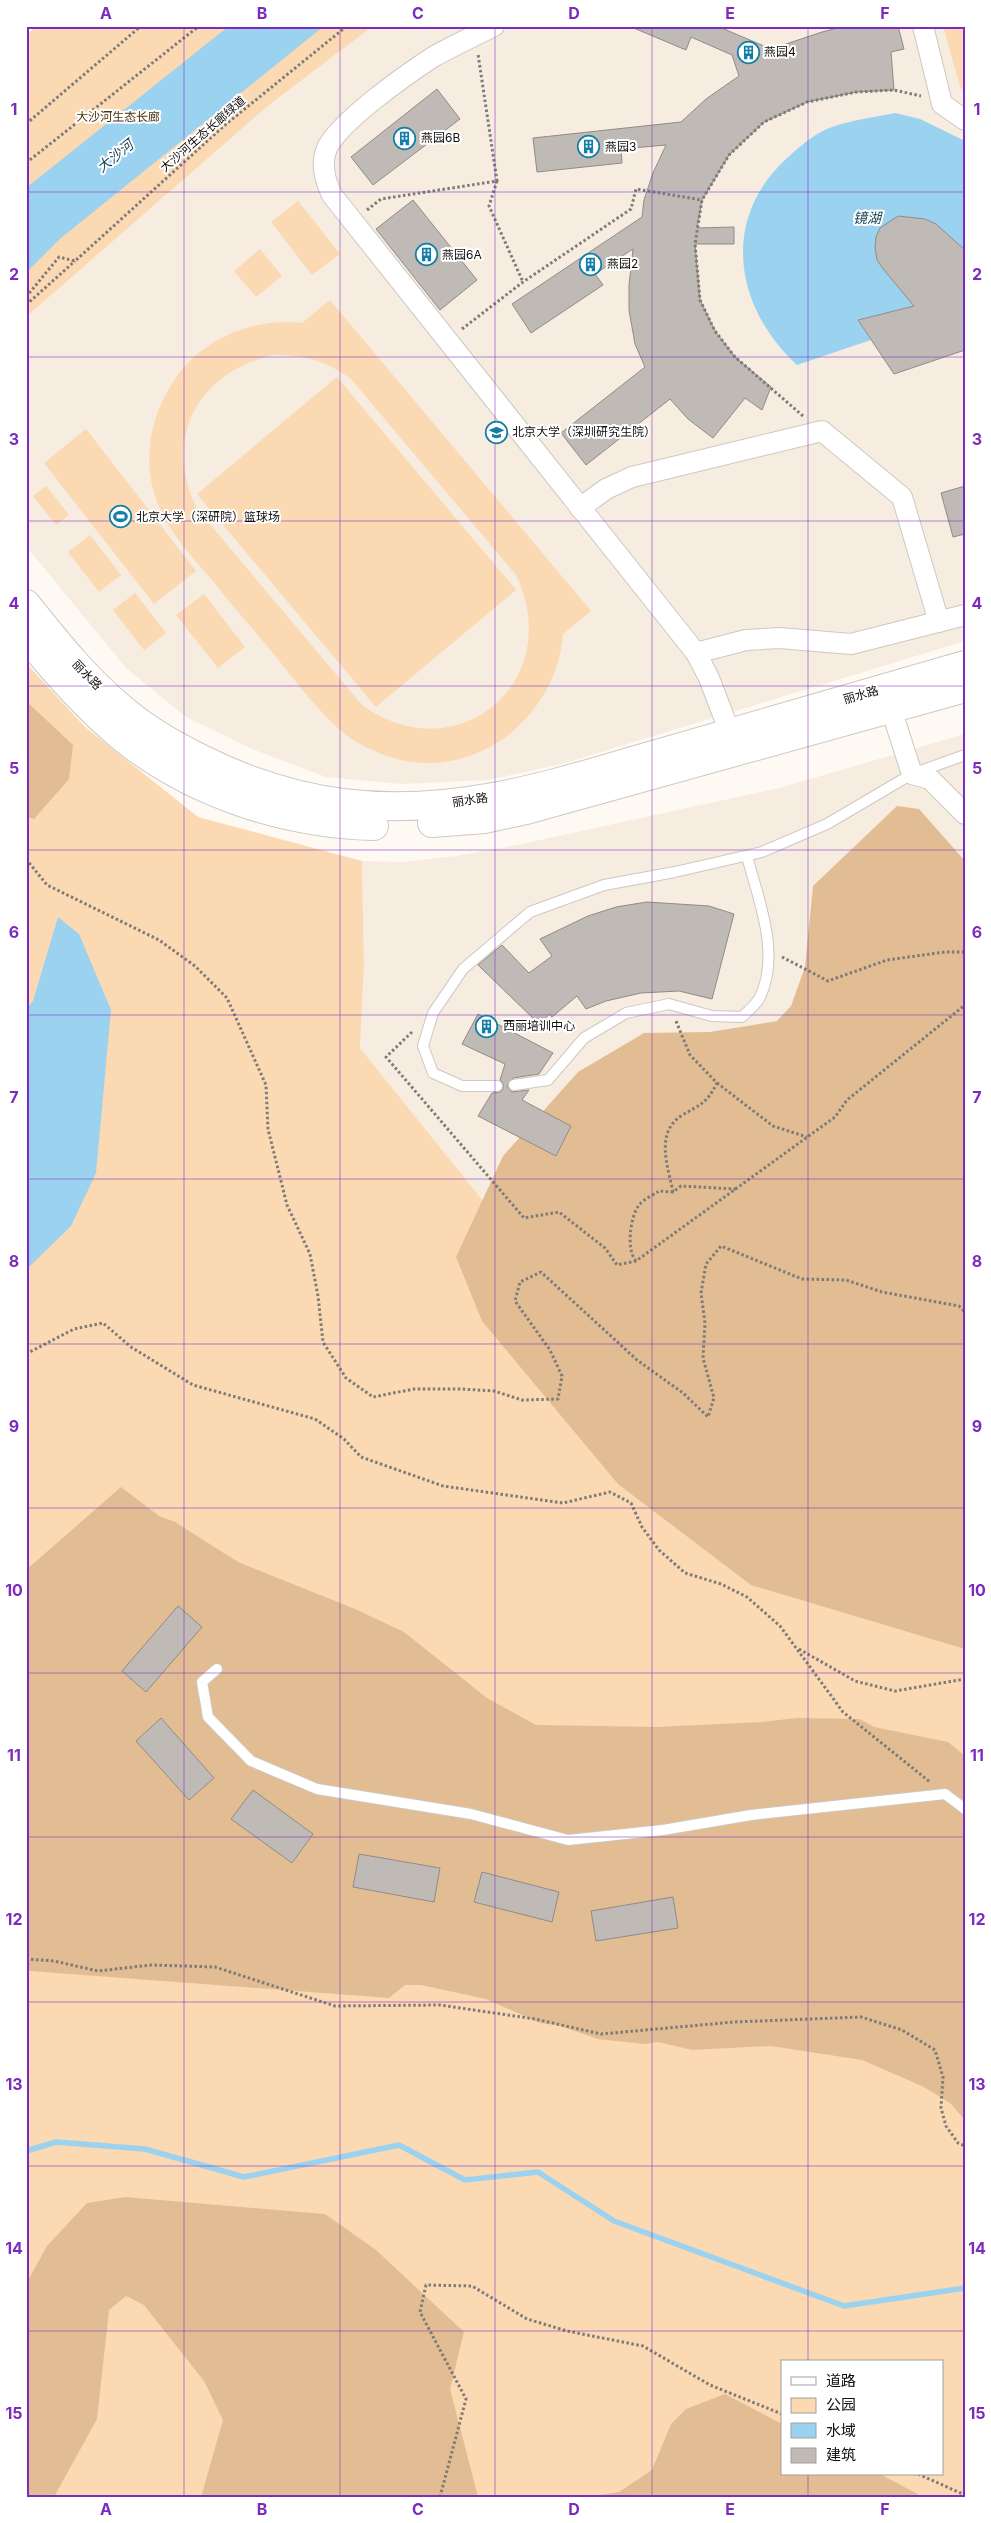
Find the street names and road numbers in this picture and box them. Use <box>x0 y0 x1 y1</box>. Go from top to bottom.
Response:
street label: 大沙河生态长廊绿道 <box>157 93 248 175</box>
street label: 丽水路 <box>69 656 105 693</box>
street label: 丽水路 <box>841 682 880 707</box>
street label: 丽水路 <box>451 790 489 809</box>

